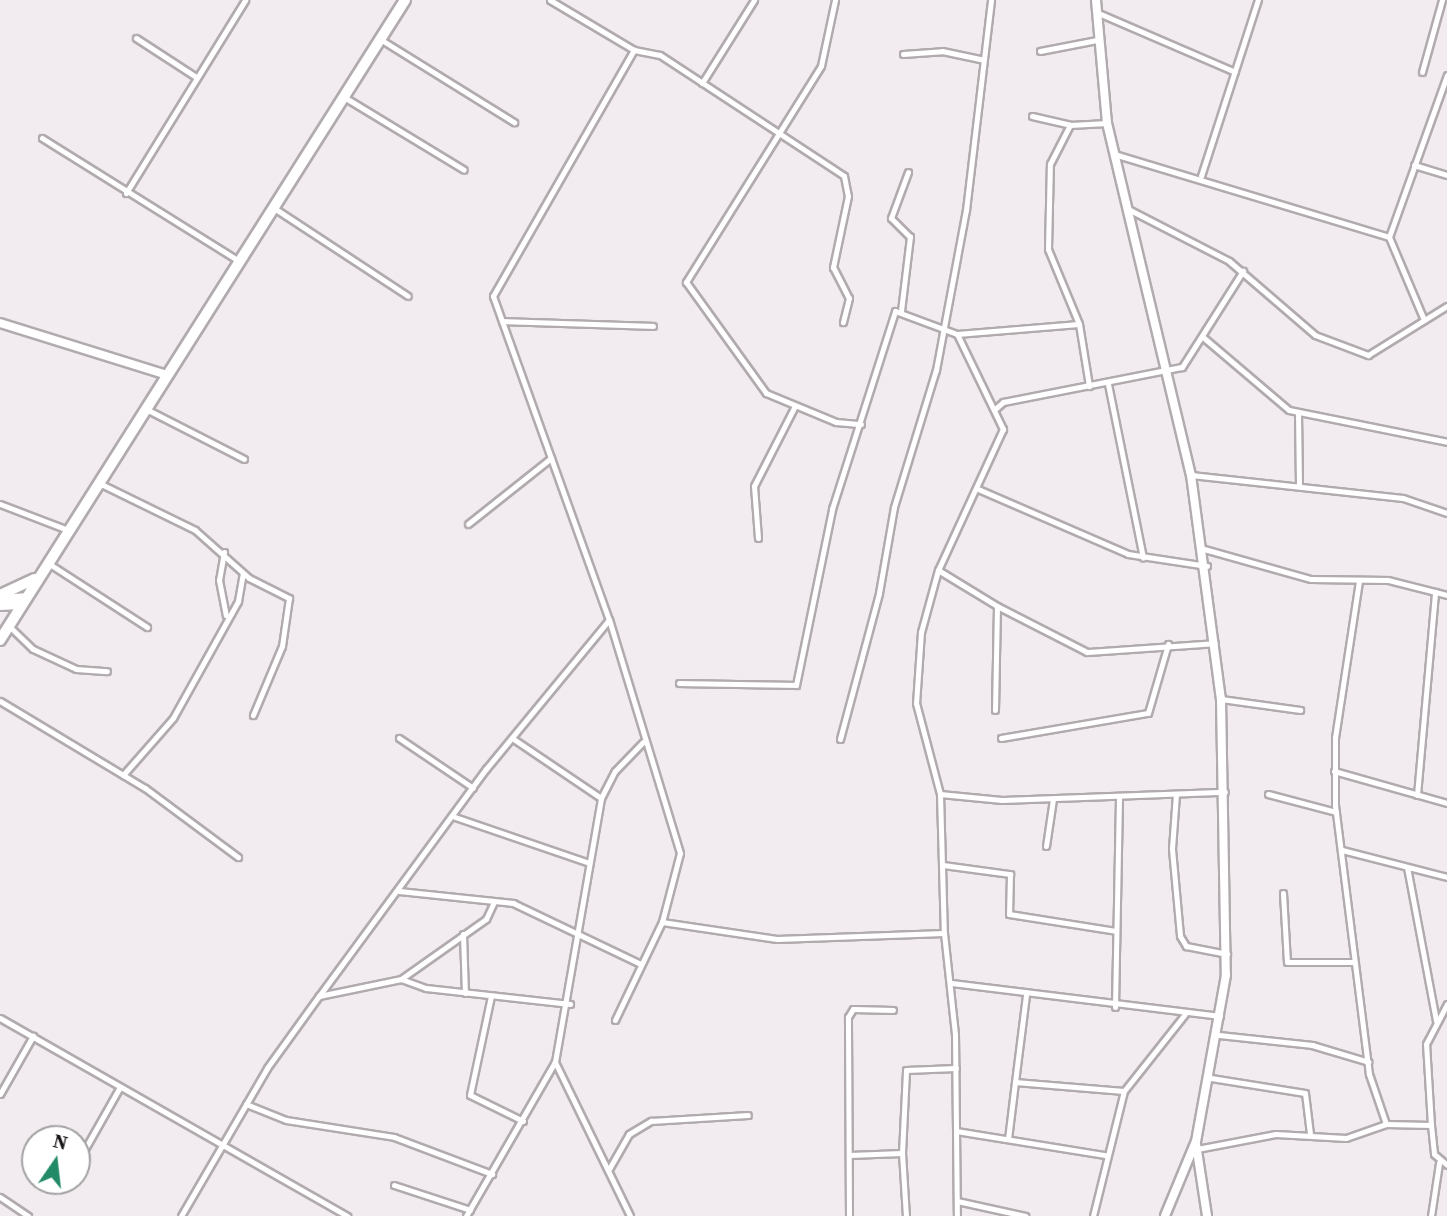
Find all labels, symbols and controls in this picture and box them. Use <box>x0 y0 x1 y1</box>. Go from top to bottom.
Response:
north arrow <box>21 1125 91 1195</box>
text: N <box>51 1127 70 1156</box>

